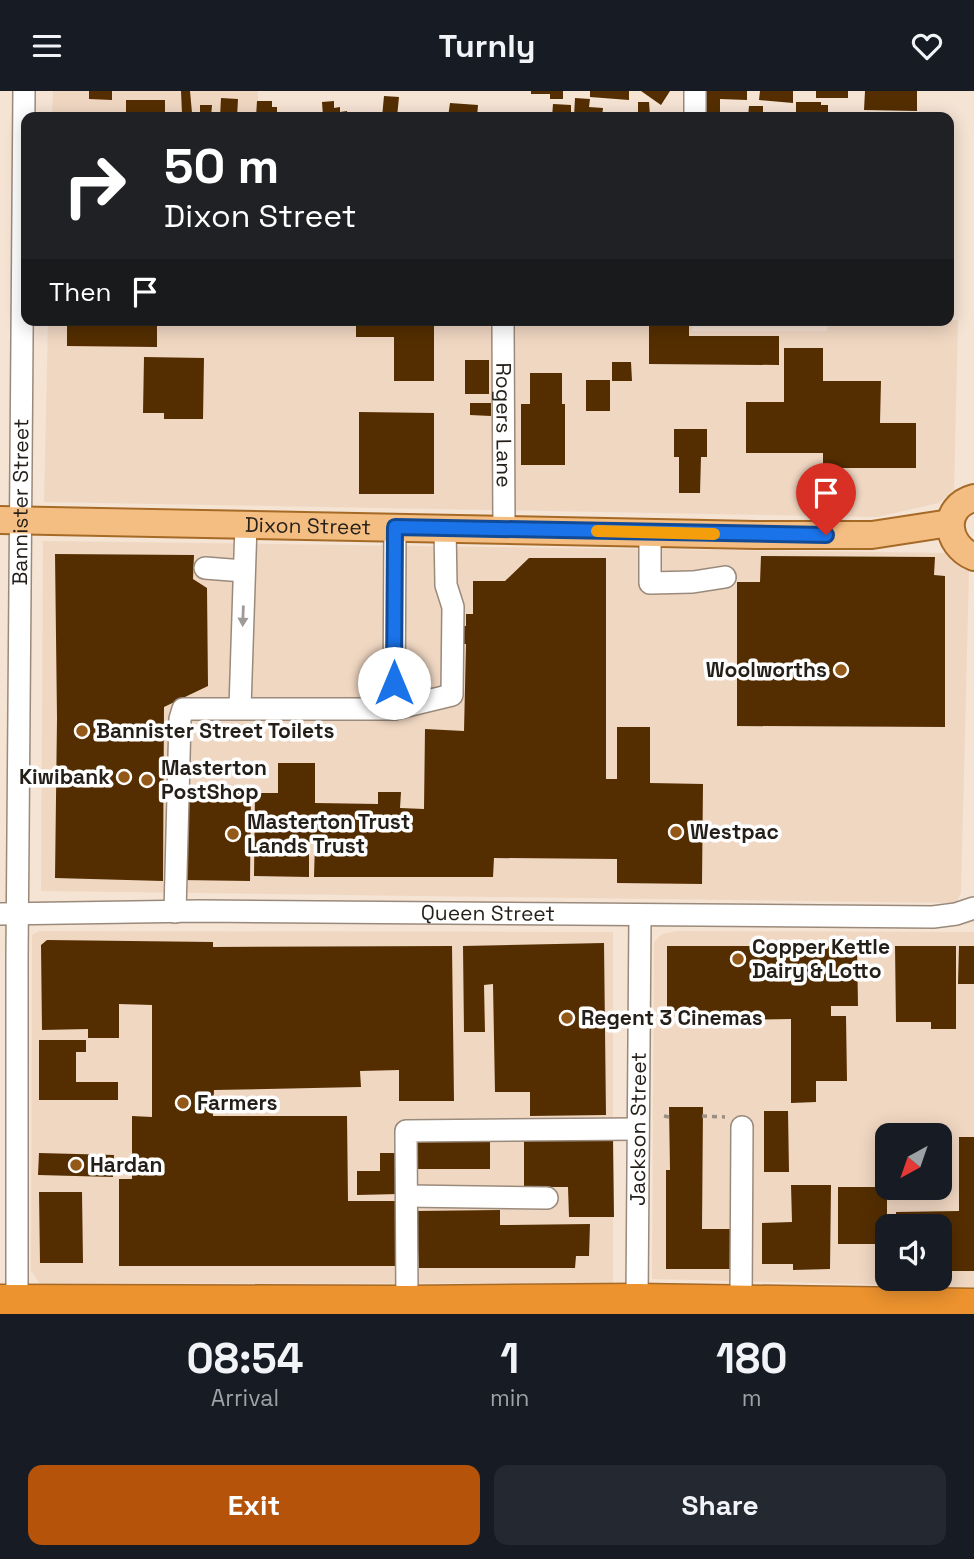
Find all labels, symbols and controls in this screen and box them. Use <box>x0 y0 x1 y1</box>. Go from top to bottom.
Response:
text: Turnly <box>439 26 535 66</box>
icon: menu <box>28 27 66 65</box>
icon: heart <box>908 27 946 65</box>
text: 50 m <box>164 135 279 197</box>
icon: right <box>49 140 140 231</box>
text: Dixon Street <box>164 196 356 236</box>
icon: arrive <box>126 273 164 311</box>
text: Then <box>49 275 112 309</box>
street label: Rogers Lane <box>490 362 518 488</box>
street label: Bannister Street <box>6 418 34 586</box>
pin <box>796 463 856 535</box>
icon: arrive <box>807 474 845 512</box>
street label: Dixon Street <box>245 511 371 540</box>
one-way arrow <box>237 605 248 627</box>
position arrow <box>357 646 431 720</box>
place label: Woolworths <box>706 656 827 683</box>
marker: Woolworths <box>833 662 849 678</box>
place label: Bannister Street Toilets <box>96 717 334 744</box>
marker: Bannister Street Toilets <box>74 723 90 739</box>
place label: Masterton PostShop <box>161 754 267 805</box>
place label: Kiwibank <box>19 763 110 790</box>
marker: Kiwibank <box>116 769 132 785</box>
marker: Masterton PostShop <box>139 772 155 788</box>
place label: Masterton Trust Lands Trust <box>247 808 410 859</box>
place label: Westpac <box>690 818 779 845</box>
marker: Westpac <box>668 824 684 840</box>
marker: Masterton Trust Lands Trust <box>225 826 241 842</box>
street label: Queen Street <box>421 899 555 927</box>
place label: Copper Kettle Dairy & Lotto <box>752 933 890 984</box>
marker: Copper Kettle Dairy & Lotto <box>730 951 746 967</box>
place label: Regent 3 Cinemas <box>581 1004 763 1031</box>
marker: Regent 3 Cinemas <box>559 1010 575 1026</box>
street label: Jackson Street <box>624 1052 652 1206</box>
place label: Farmers <box>197 1089 278 1116</box>
marker: Farmers <box>175 1095 191 1111</box>
north arrow <box>875 1123 952 1201</box>
map controls <box>875 1123 952 1291</box>
place label: Hardan <box>90 1151 162 1178</box>
marker: Hardan <box>68 1157 84 1173</box>
button: sound <box>875 1214 952 1291</box>
text: 08:54 <box>187 1332 303 1385</box>
text: 1 <box>500 1332 519 1385</box>
text: 180 <box>716 1332 787 1385</box>
text: Arrival <box>211 1383 279 1413</box>
text: min <box>490 1383 529 1413</box>
text: m <box>742 1383 762 1413</box>
button: Exit <box>28 1465 480 1545</box>
button: Share <box>494 1465 946 1545</box>

